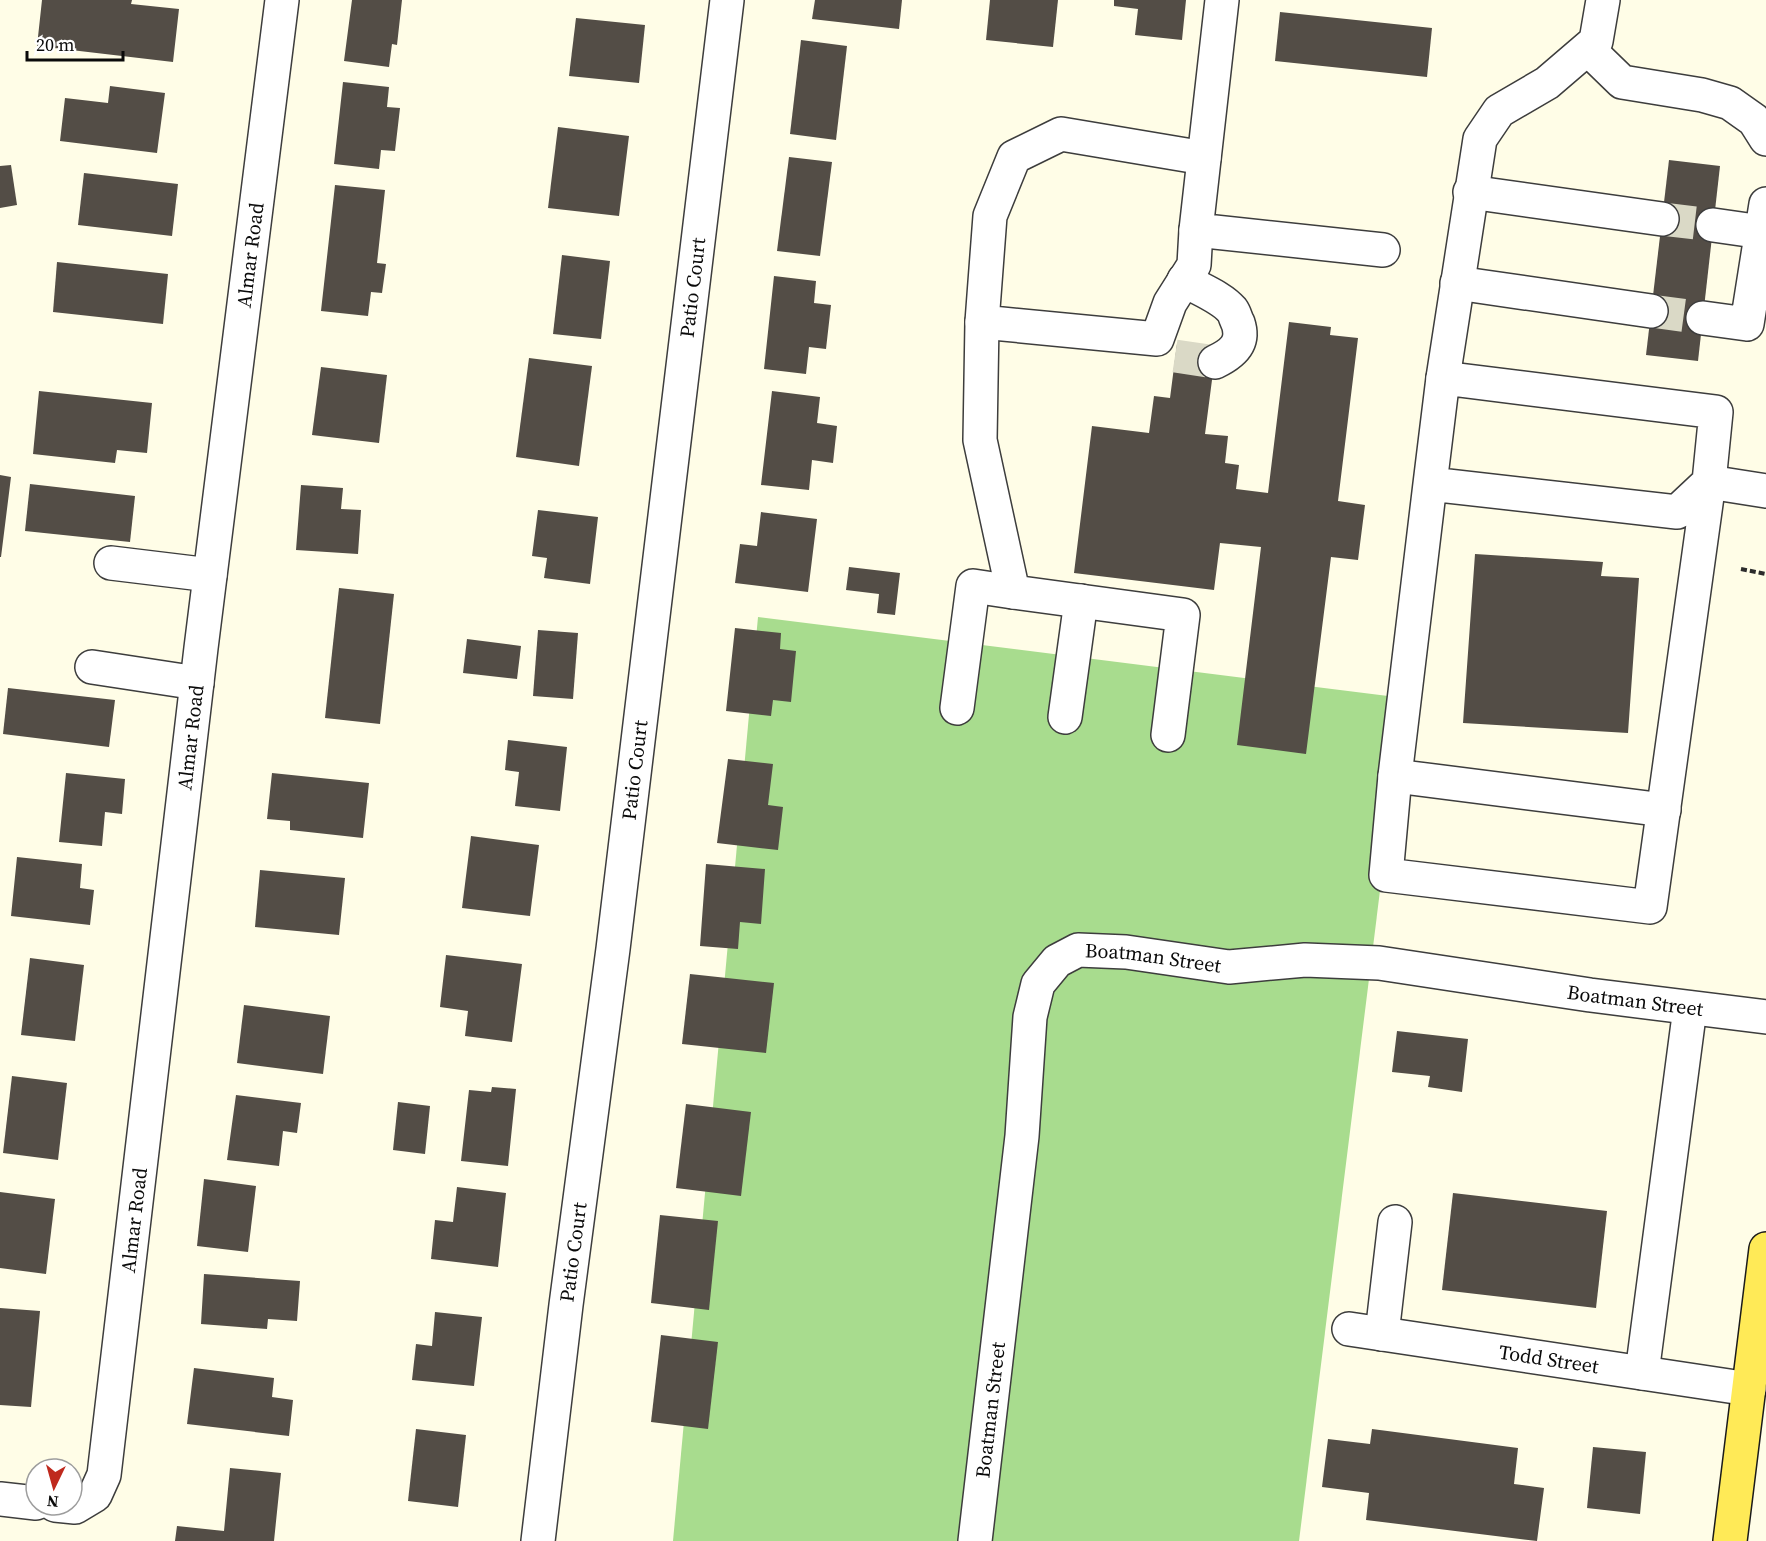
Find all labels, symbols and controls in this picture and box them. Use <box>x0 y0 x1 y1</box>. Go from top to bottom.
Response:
scale bar <box>27 24 123 62</box>
text: 20 m <box>36 32 74 57</box>
street label: Almar Road <box>230 200 271 309</box>
street label: Patio Court <box>673 235 712 339</box>
street label: Almar Road <box>170 683 211 792</box>
street label: Patio Court <box>615 718 654 822</box>
street label: Boatman Street <box>1084 936 1223 980</box>
street label: Boatman Street <box>1565 978 1705 1023</box>
street label: Almar Road <box>114 1165 154 1274</box>
street label: Patio Court <box>553 1200 594 1304</box>
street label: Todd Street <box>1497 1338 1601 1380</box>
street label: Boatman Street <box>968 1340 1012 1479</box>
north arrow <box>24 1457 84 1517</box>
text: N <box>46 1490 59 1513</box>

